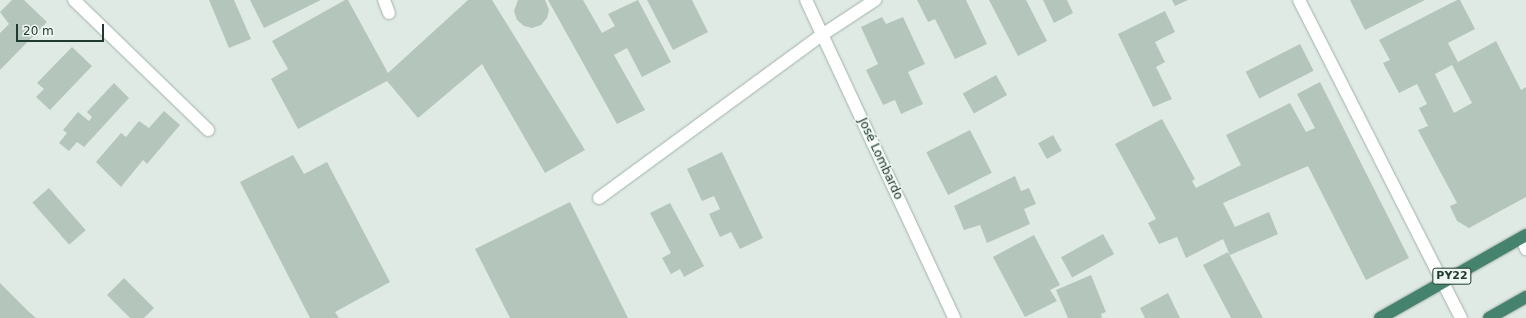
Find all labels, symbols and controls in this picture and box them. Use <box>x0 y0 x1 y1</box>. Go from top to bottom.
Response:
scale bar <box>18 16 106 42</box>
text: 20 m <box>23 24 54 38</box>
street label: José Lombardo <box>855 116 905 202</box>
road number: PY22 <box>1432 267 1472 285</box>

